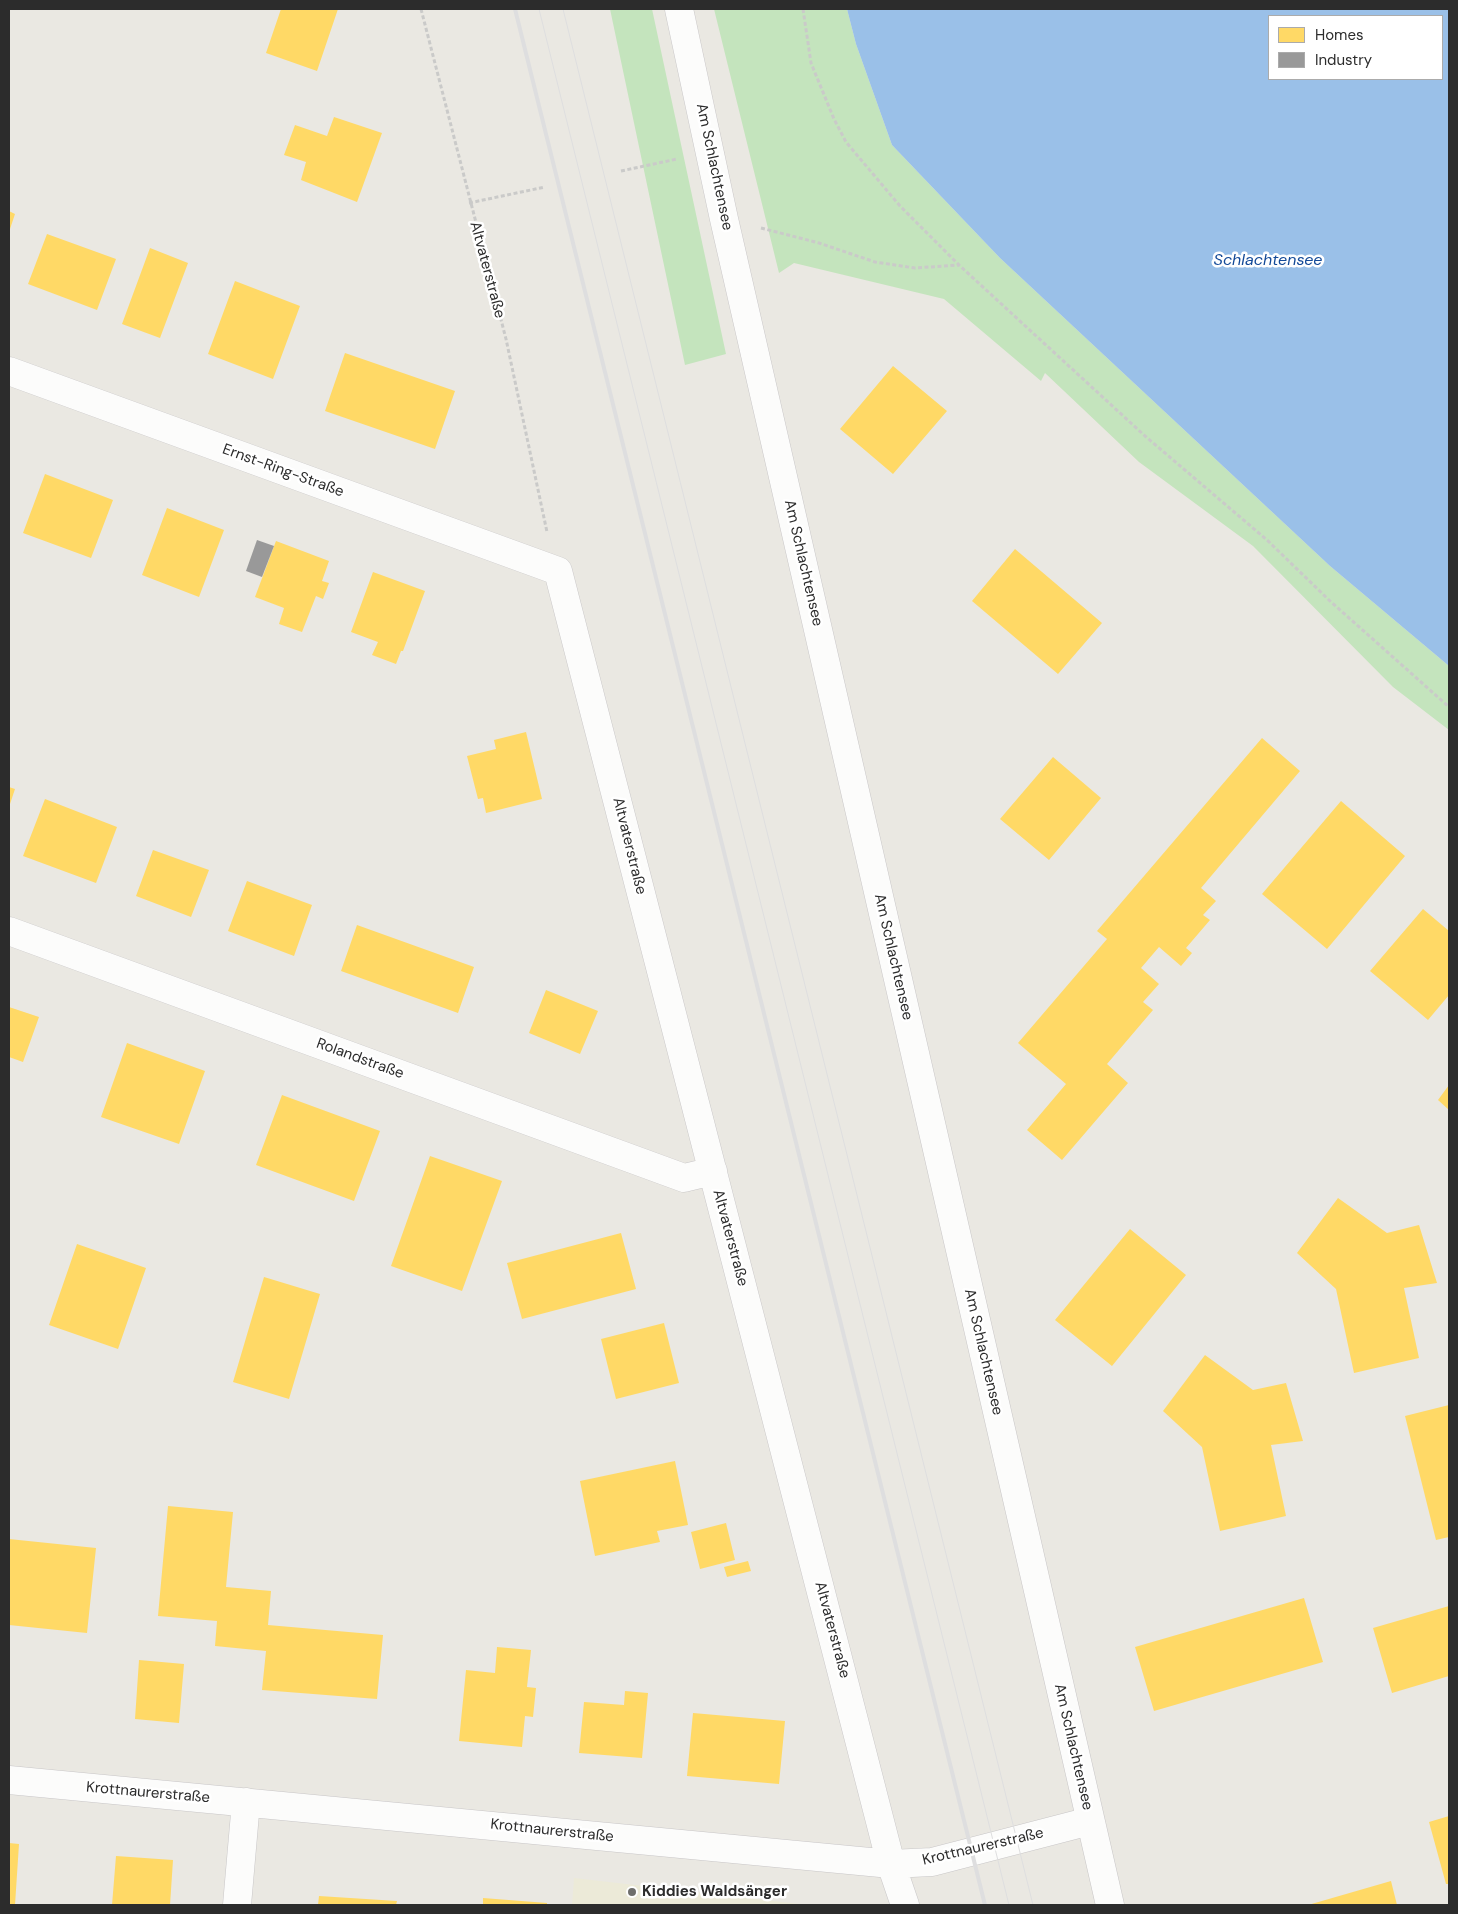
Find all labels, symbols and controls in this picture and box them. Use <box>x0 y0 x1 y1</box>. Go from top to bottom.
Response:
legend <box>1268 15 1443 80</box>
text: Homes <box>1315 25 1364 45</box>
text: Industry <box>1315 50 1372 70</box>
street label: Am Schlachtensee <box>692 102 736 232</box>
street label: Altvaterstraße <box>465 220 509 320</box>
water label: Schlachtensee <box>1214 251 1322 271</box>
street label: Ernst-Ring-Straße <box>220 441 346 501</box>
street label: Am Schlachtensee <box>780 498 826 628</box>
street label: Altvaterstraße <box>608 796 650 896</box>
street label: Am Schlachtensee <box>870 892 916 1022</box>
street label: Rolandstraße <box>314 1035 406 1083</box>
street label: Altvaterstraße <box>708 1188 752 1288</box>
street label: Am Schlachtensee <box>960 1287 1006 1417</box>
street label: Altvaterstraße <box>810 1580 854 1680</box>
street label: Am Schlachtensee <box>1050 1682 1096 1812</box>
street label: Krottnaurerstraße <box>85 1779 211 1807</box>
street label: Krottnaurerstraße <box>489 1816 615 1846</box>
street label: Krottnaurerstraße <box>921 1824 1045 1870</box>
place label: Kiddies Waldsänger <box>642 1883 787 1901</box>
marker: Kiddies Waldsänger <box>626 1886 638 1898</box>

